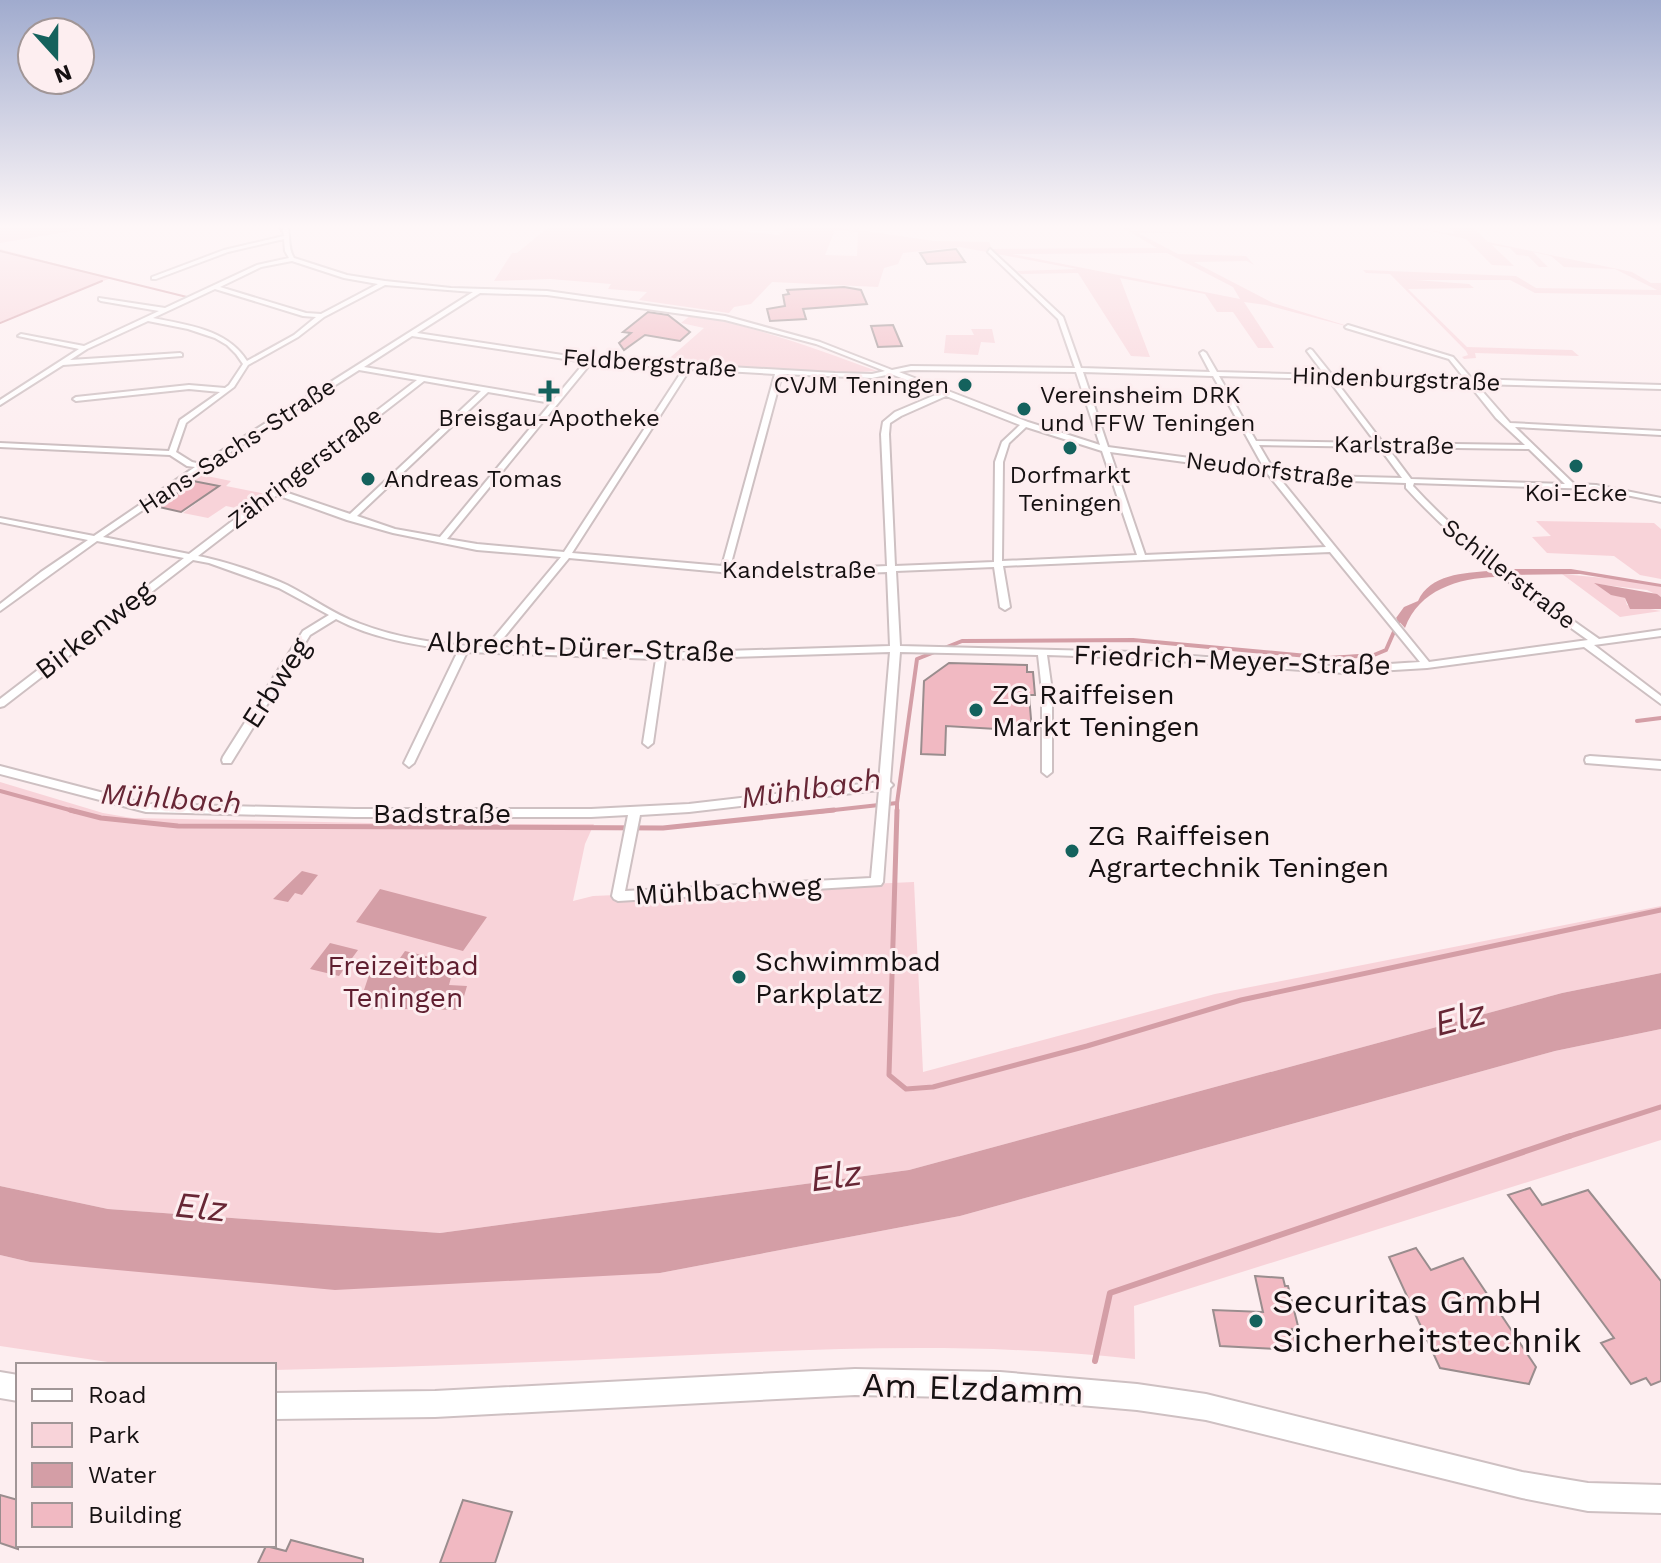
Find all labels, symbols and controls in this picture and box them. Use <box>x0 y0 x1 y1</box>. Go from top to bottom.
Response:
north arrow <box>16 16 96 96</box>
text: N <box>51 60 75 89</box>
street label: Feldbergstraße <box>562 343 738 383</box>
street label: Hindenburgstraße <box>1291 361 1501 397</box>
place label: CVJM Teningen <box>773 371 949 399</box>
street label: Hans-Sachs-Straße <box>133 372 341 520</box>
marker: CVJM Teningen <box>956 376 974 394</box>
place label: Vereinsheim DRK und FFW Teningen <box>1040 381 1255 437</box>
marker: Breisgau-Apotheke <box>540 382 558 400</box>
marker: Vereinsheim DRK und FFW Teningen <box>1015 400 1033 418</box>
street label: Zähringerstraße <box>223 401 387 535</box>
place label: Breisgau-Apotheke <box>438 404 660 432</box>
street label: Karlstraße <box>1333 430 1455 460</box>
marker: Dorfmarkt Teningen <box>1061 439 1079 457</box>
street label: Neudorfstraße <box>1184 446 1356 494</box>
marker: Koi-Ecke <box>1567 457 1585 475</box>
place label: Dorfmarkt Teningen <box>1010 461 1130 517</box>
place label: Andreas Tomas <box>384 465 562 493</box>
marker: Andreas Tomas <box>359 470 377 488</box>
place label: Koi-Ecke <box>1524 479 1628 507</box>
street label: Schillerstraße <box>1436 513 1582 635</box>
street label: Kandelstraße <box>722 556 876 584</box>
street label: Birkenweg <box>29 574 159 686</box>
street label: Albrecht-Dürer-Straße <box>427 625 735 669</box>
street label: Erbweg <box>235 632 317 734</box>
street label: Friedrich-Meyer-Straße <box>1073 638 1391 682</box>
place label: ZG Raiffeisen Markt Teningen <box>992 678 1200 743</box>
marker: ZG Raiffeisen Markt Teningen <box>967 701 985 719</box>
water label: Mühlbach <box>739 761 883 815</box>
water label: Mühlbach <box>99 776 243 820</box>
street label: Badstraße <box>373 797 511 830</box>
place label: ZG Raiffeisen Agrartechnik Teningen <box>1088 819 1389 884</box>
marker: ZG Raiffeisen Agrartechnik Teningen <box>1063 842 1081 860</box>
street label: Mühlbachweg <box>634 869 822 911</box>
place label: Schwimmbad Parkplatz <box>755 945 941 1010</box>
park label: Freizeitbad Teningen <box>327 949 479 1014</box>
marker: Schwimmbad Parkplatz <box>730 968 748 986</box>
water label: Elz <box>1430 991 1491 1045</box>
water label: Elz <box>807 1152 865 1200</box>
water label: Elz <box>173 1183 230 1231</box>
place label: Securitas GmbH Sicherheitstechnik <box>1272 1281 1581 1360</box>
marker: Securitas GmbH Sicherheitstechnik <box>1247 1312 1265 1330</box>
legend <box>16 1363 276 1547</box>
street label: Am Elzdamm <box>861 1364 1085 1412</box>
text: Road <box>88 1381 147 1409</box>
text: Park <box>88 1421 140 1449</box>
text: Water <box>88 1461 157 1489</box>
text: Building <box>88 1501 181 1529</box>

